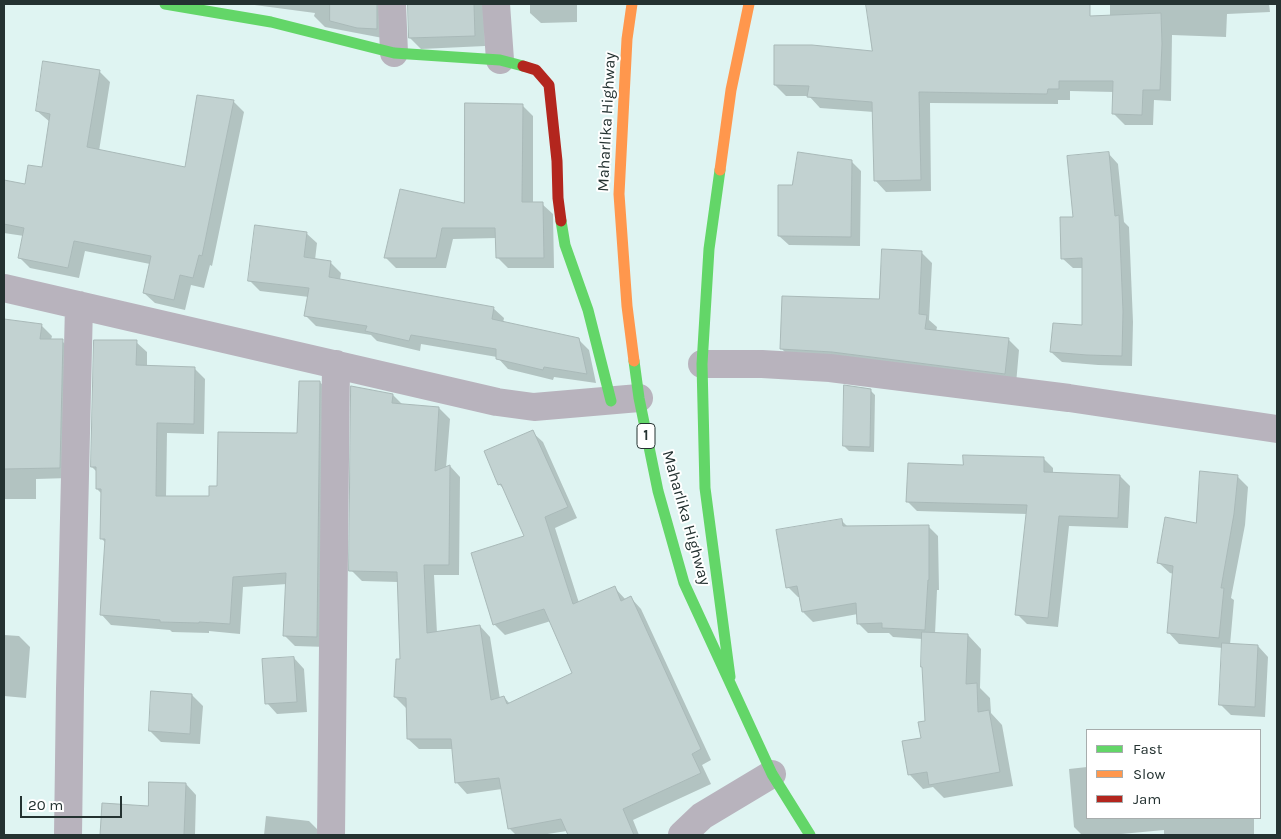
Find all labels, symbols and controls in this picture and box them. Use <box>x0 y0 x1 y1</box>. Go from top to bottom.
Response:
street label: Maharlika Highway <box>594 52 620 192</box>
road number: 1 <box>637 424 655 448</box>
street label: Maharlika Highway <box>658 448 714 588</box>
legend <box>1086 729 1261 819</box>
text: Fast <box>1133 740 1162 758</box>
text: Slow <box>1133 765 1165 783</box>
scale bar <box>22 786 125 818</box>
text: Jam <box>1133 790 1161 808</box>
text: 20 m <box>28 796 63 814</box>

